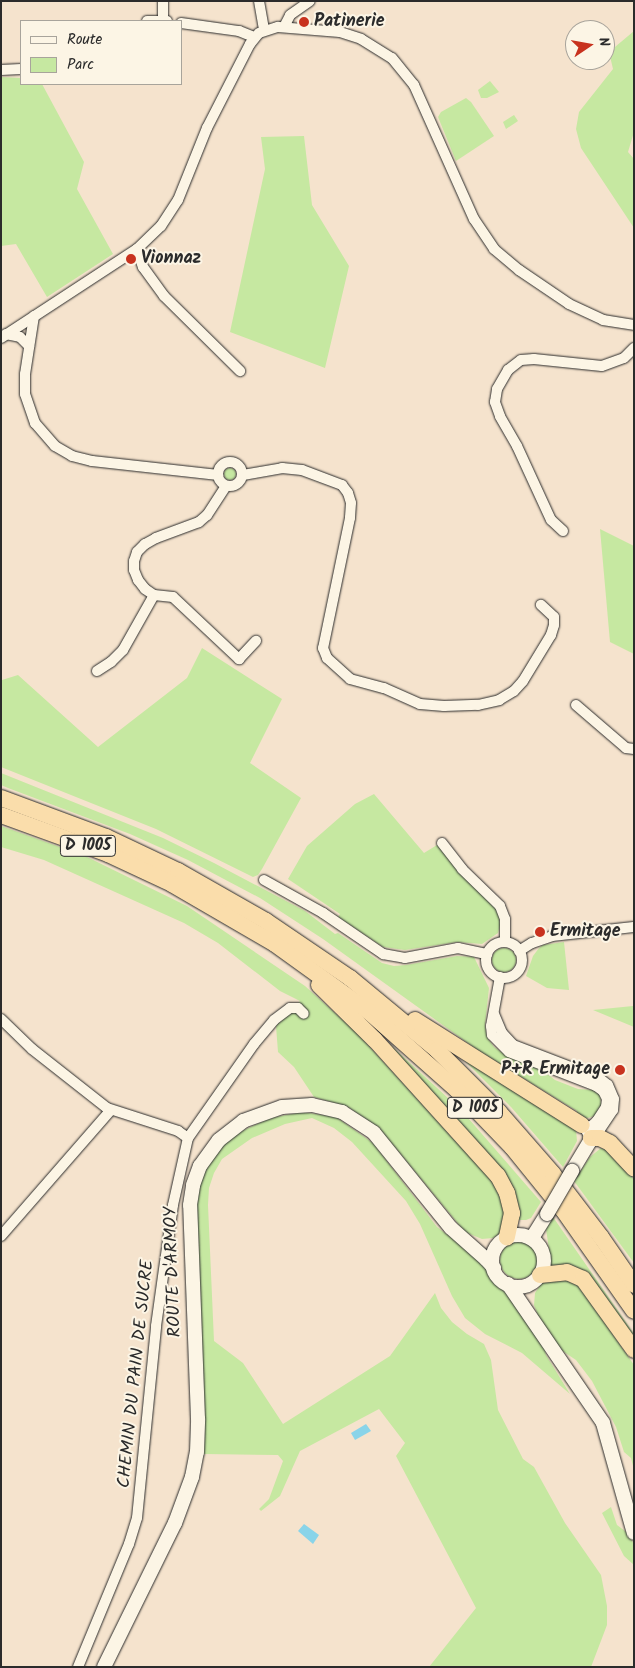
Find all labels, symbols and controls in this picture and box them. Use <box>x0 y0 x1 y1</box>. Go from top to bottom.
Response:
place label: Patinerie <box>314 11 385 33</box>
marker: Patinerie <box>298 16 310 28</box>
legend <box>20 20 182 85</box>
north arrow <box>565 20 615 70</box>
text: Route <box>67 28 102 52</box>
text: N <box>592 35 615 49</box>
text: Parc <box>67 53 94 77</box>
place label: Vionnaz <box>141 248 201 270</box>
marker: Vionnaz <box>125 253 137 265</box>
road number: D 1005 <box>59 832 117 859</box>
place label: Ermitage <box>550 921 621 943</box>
marker: Ermitage <box>534 926 546 938</box>
place label: P+R Ermitage <box>501 1059 610 1081</box>
marker: P+R Ermitage <box>614 1064 626 1076</box>
road number: D 1005 <box>446 1094 504 1122</box>
street label: ROUTE D'ARMOY <box>161 1206 187 1338</box>
street label: CHEMIN DU PAIN DE SUCRE <box>114 1259 160 1489</box>

